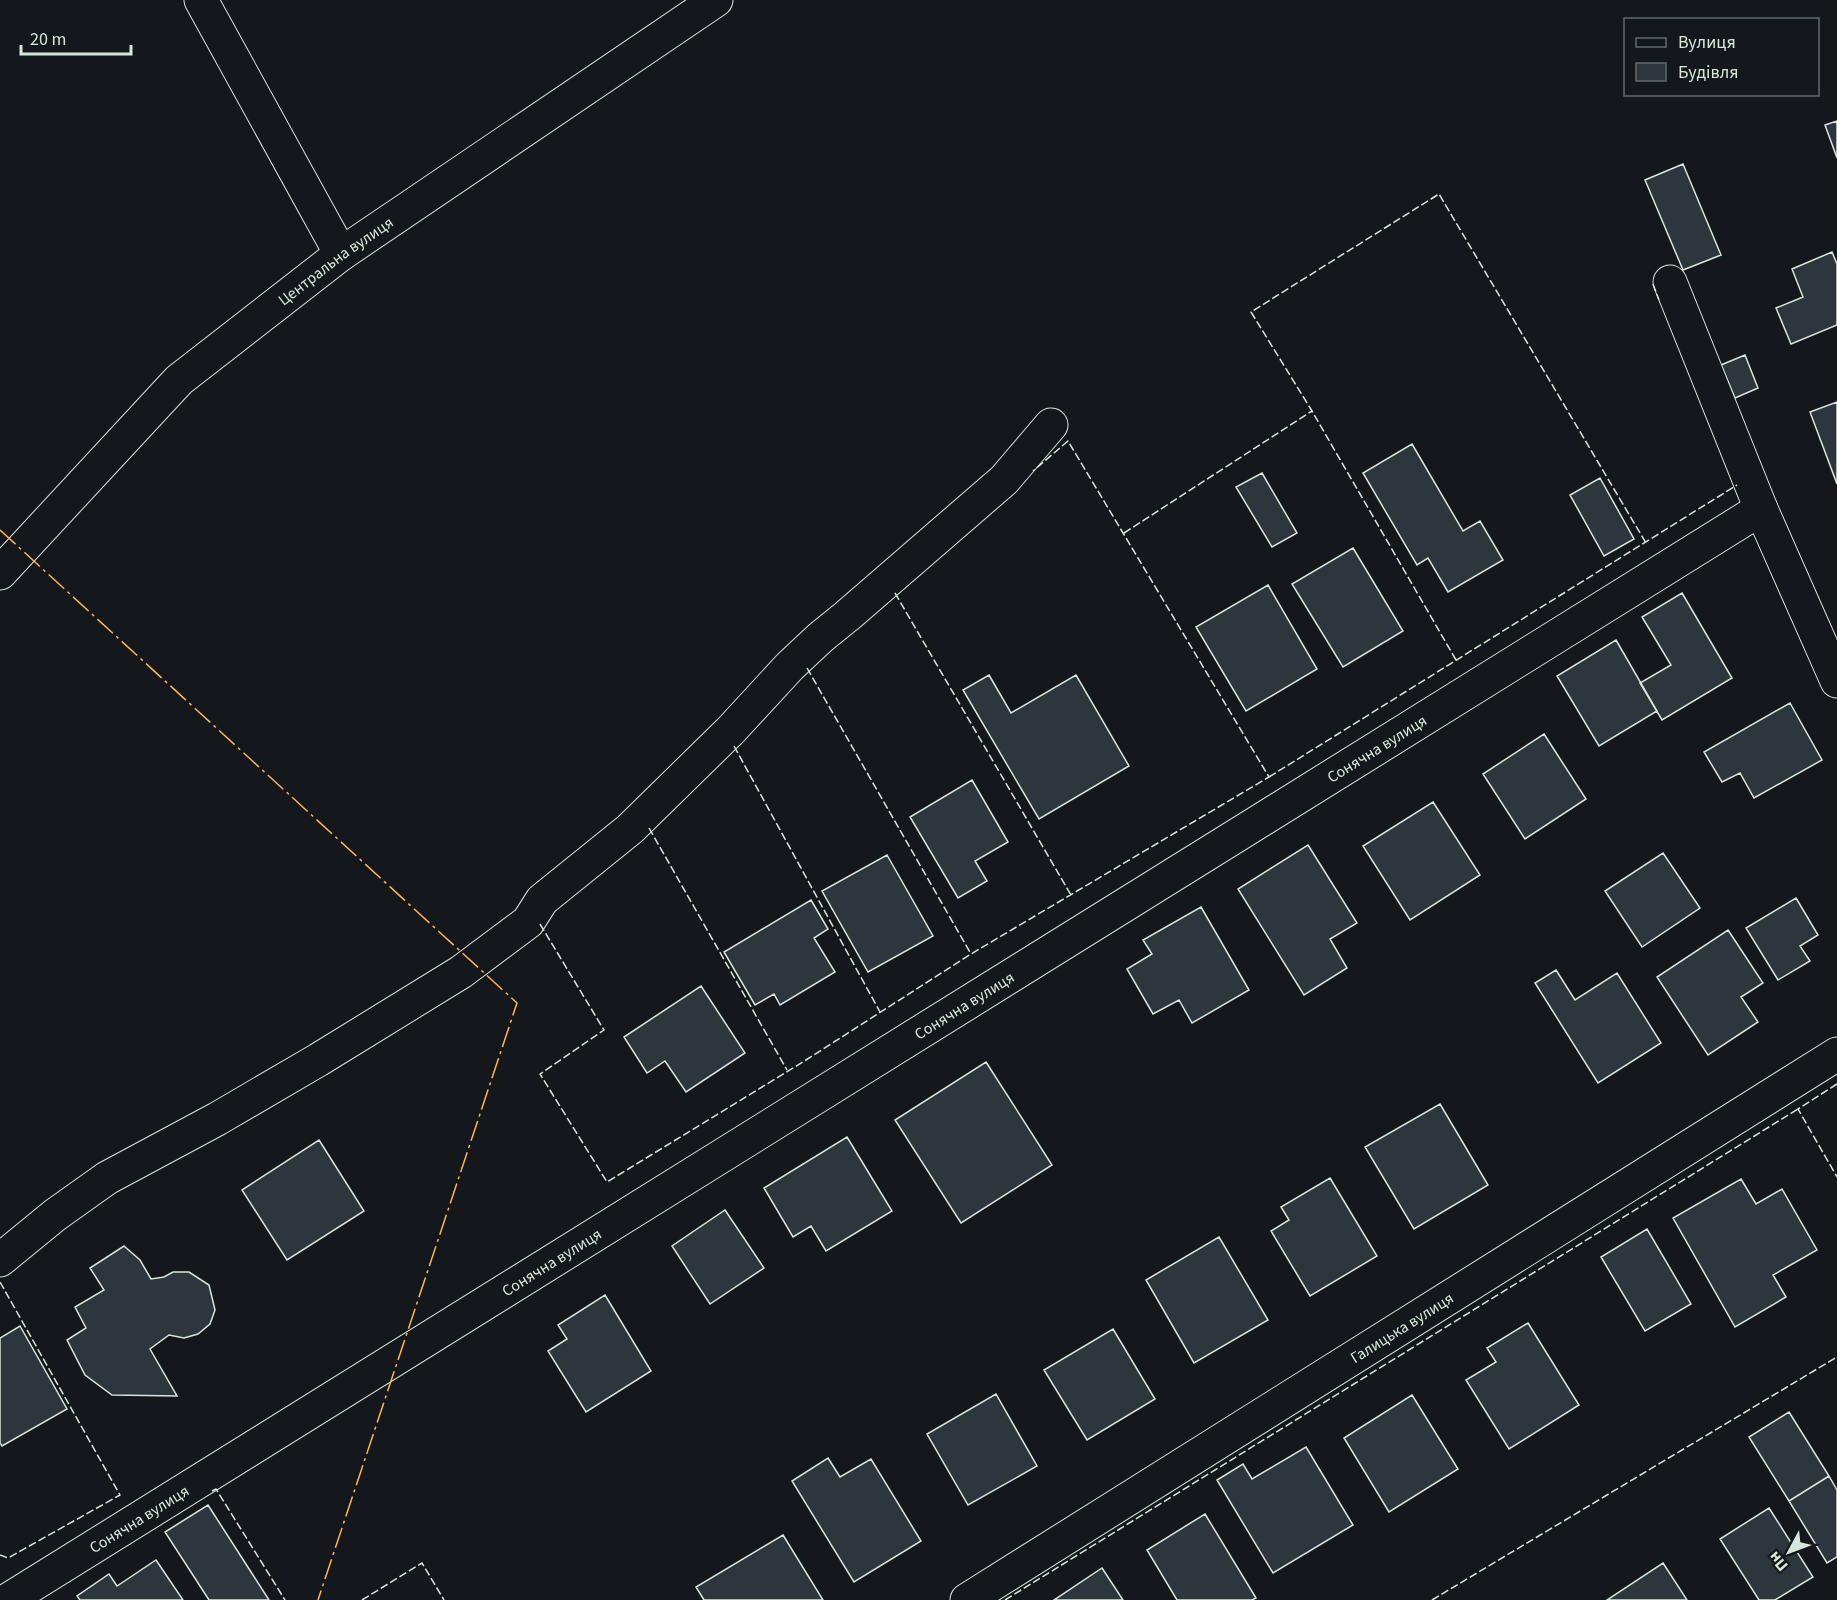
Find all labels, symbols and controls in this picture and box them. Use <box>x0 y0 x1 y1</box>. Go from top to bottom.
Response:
scale bar <box>21 18 130 56</box>
legend <box>1624 18 1819 96</box>
text: 20 m <box>30 27 66 52</box>
text: Вулиця <box>1678 30 1736 55</box>
text: Будівля <box>1678 60 1738 85</box>
street label: Центральна вулиця <box>274 212 398 311</box>
street label: Сонячна вулиця <box>1323 710 1431 788</box>
street label: Сонячна вулиця <box>910 966 1019 1045</box>
street label: Сонячна вулиця <box>498 1223 606 1302</box>
street label: Галицька вулиця <box>1346 1287 1458 1369</box>
street label: Сонячна вулиця <box>85 1480 193 1559</box>
north arrow <box>1759 1522 1819 1582</box>
text: Пн <box>1764 1546 1793 1576</box>

